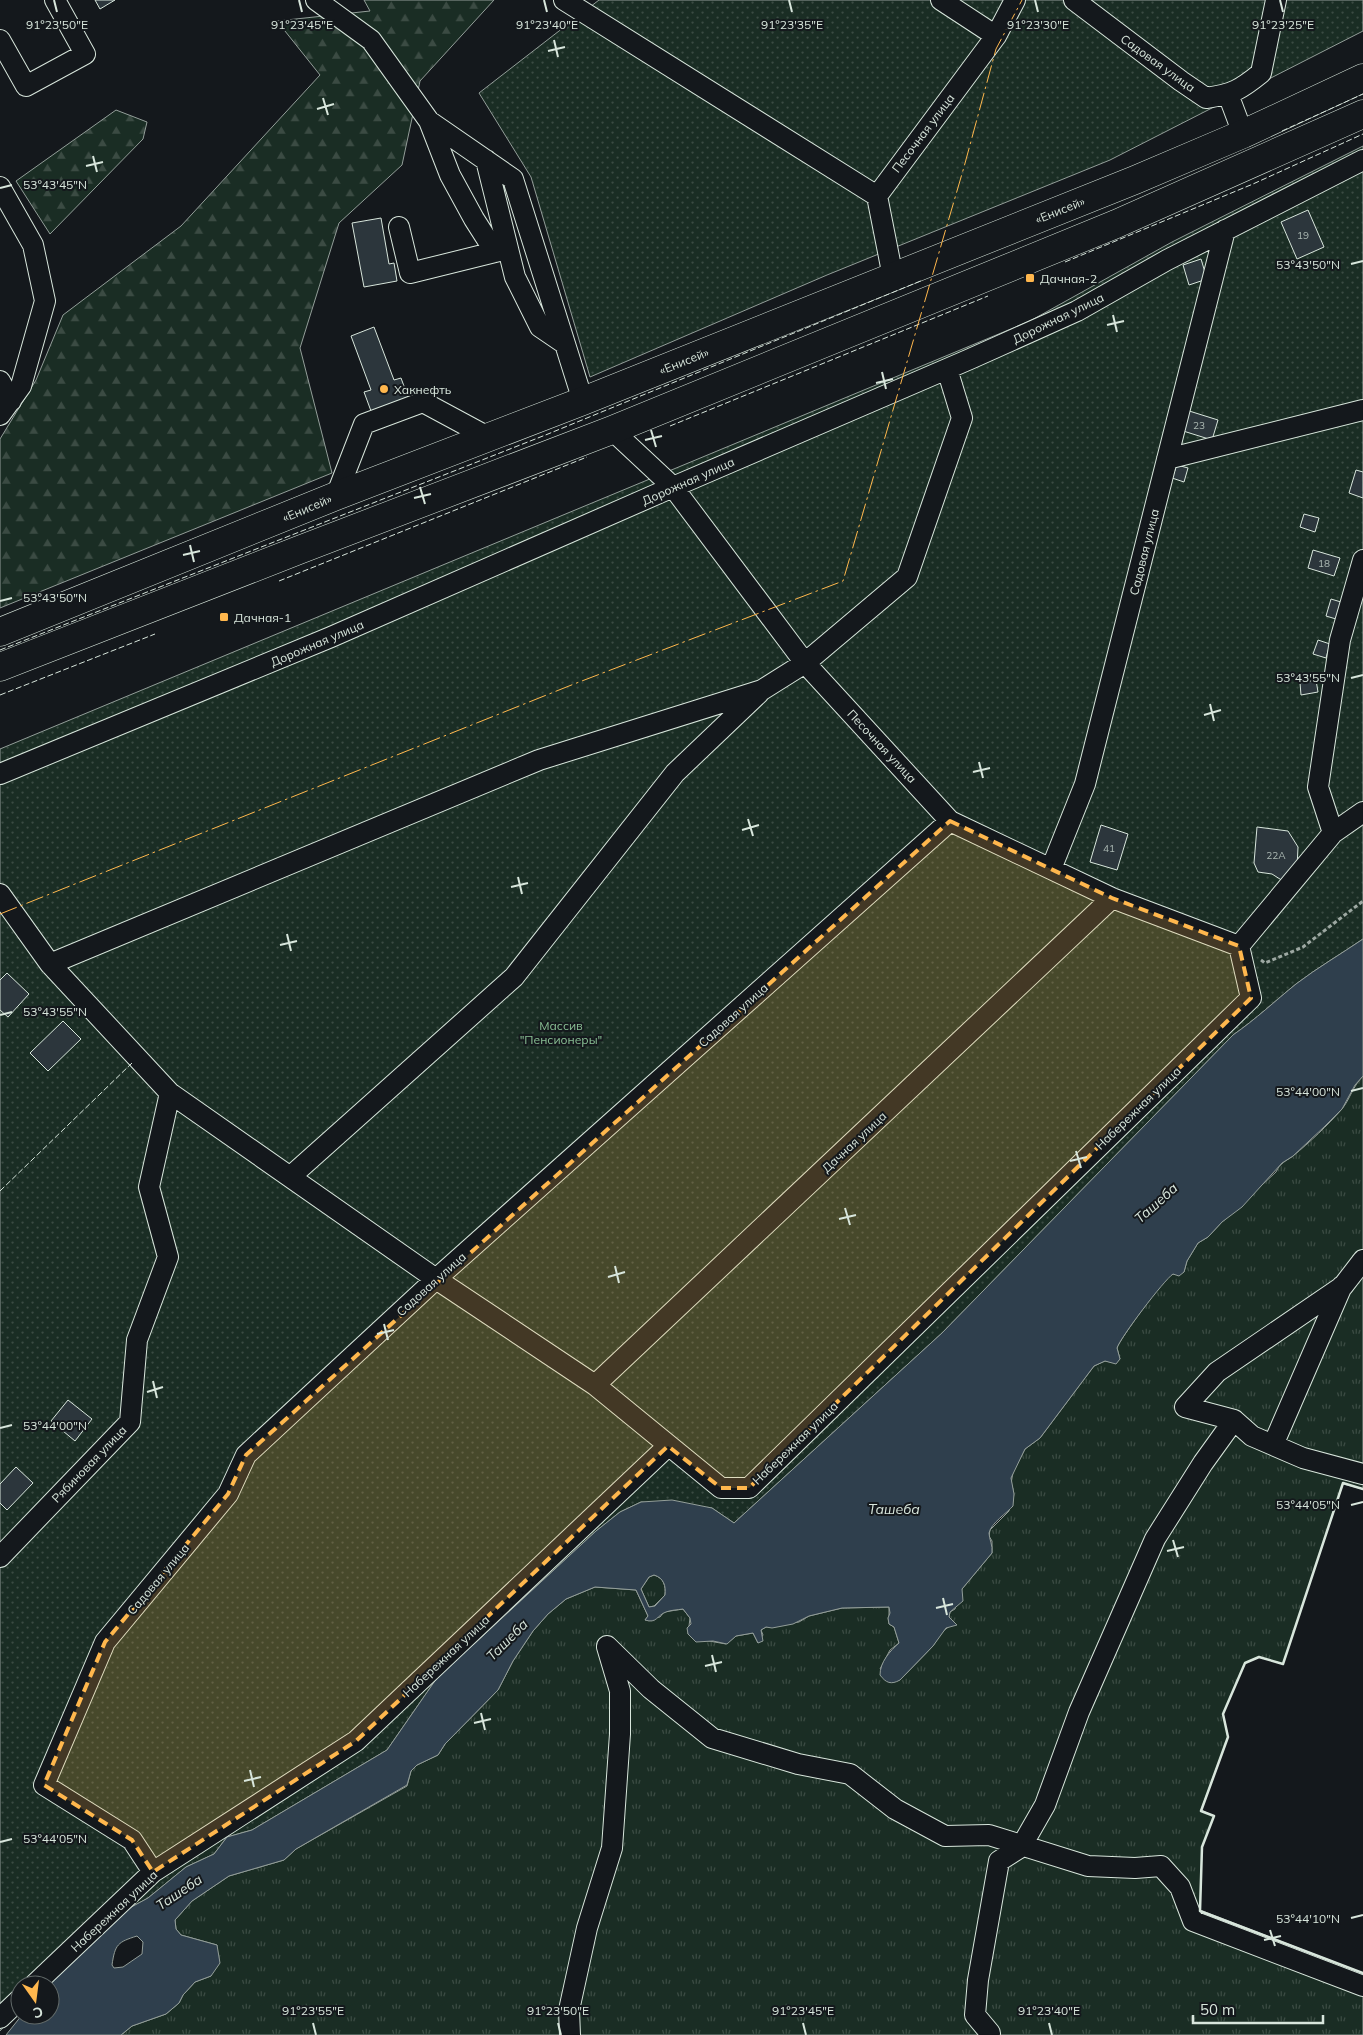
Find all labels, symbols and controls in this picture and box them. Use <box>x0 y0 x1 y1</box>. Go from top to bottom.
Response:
text: 91°23'50"E <box>26 17 88 32</box>
text: 91°23'45"E <box>271 17 333 32</box>
text: 91°23'40"E <box>516 17 578 32</box>
text: 91°23'35"E <box>761 17 823 32</box>
text: 91°23'30"E <box>1007 17 1069 32</box>
text: 91°23'25"E <box>1252 17 1314 32</box>
street label: Садовая улица <box>1118 31 1198 95</box>
street label: Песочная улица <box>888 91 958 175</box>
text: 53°43'45"N <box>23 177 87 192</box>
street label: «Енисей» <box>1033 193 1087 227</box>
house number: 19 <box>1297 229 1309 242</box>
text: 53°43'50"N <box>1276 257 1340 272</box>
place label: Дачная-2 <box>1040 271 1097 286</box>
marker: Дачная-2 <box>1024 272 1036 284</box>
street label: Дорожная улица <box>1010 289 1106 347</box>
street label: «Енисей» <box>657 344 711 378</box>
place label: Хакнефть <box>394 382 452 397</box>
marker: Хакнефть <box>378 383 390 395</box>
house number: 23 <box>1193 419 1205 432</box>
street label: Дорожная улица <box>639 454 737 508</box>
street label: «Енисей» <box>280 491 334 525</box>
street label: Садовая улица <box>1126 507 1162 597</box>
house number: 18 <box>1318 557 1330 570</box>
text: 53°43'50"N <box>23 590 87 605</box>
place label: Дачная-1 <box>234 610 291 625</box>
marker: Дачная-1 <box>218 611 230 623</box>
street label: Дорожная улица <box>268 617 366 669</box>
text: 53°43'55"N <box>1276 670 1340 685</box>
street label: Песочная улица <box>844 706 920 786</box>
house number: 41 <box>1103 842 1115 855</box>
house number: 22А <box>1266 849 1286 862</box>
street label: Садовая улица <box>695 980 771 1050</box>
text: 53°43'55"N <box>23 1004 87 1019</box>
park label: Массив "Пенсионеры" <box>520 1018 602 1047</box>
street label: Набережная улица <box>1092 1063 1184 1153</box>
text: 53°44'00"N <box>1276 1084 1340 1099</box>
street label: Дачная улица <box>819 1108 889 1176</box>
water label: Ташеба <box>1131 1179 1182 1227</box>
street label: Садовая улица <box>393 1249 469 1319</box>
street label: Набережная улица <box>749 1398 841 1488</box>
text: 53°44'00"N <box>23 1418 87 1433</box>
street label: Рябиновая улица <box>48 1422 130 1506</box>
text: 53°44'05"N <box>1276 1497 1340 1512</box>
water label: Ташеба <box>868 1500 920 1518</box>
street label: Садовая улица <box>124 1540 192 1618</box>
street label: Набережная улица <box>400 1612 492 1700</box>
water label: Ташеба <box>482 1615 532 1665</box>
text: 53°44'05"N <box>23 1831 87 1846</box>
street label: Набережная улица <box>68 1867 160 1955</box>
water label: Ташеба <box>152 1870 206 1914</box>
text: 53°44'10"N <box>1276 1911 1340 1926</box>
north arrow <box>10 1975 60 2025</box>
scale bar <box>1193 1992 1323 2024</box>
text: 50 m <box>1200 2000 1235 2019</box>
text: С <box>31 2003 45 2023</box>
text: 91°23'55"E <box>282 2003 344 2018</box>
text: 91°23'50"E <box>527 2003 589 2018</box>
text: 91°23'45"E <box>772 2003 834 2018</box>
text: 91°23'40"E <box>1018 2003 1080 2018</box>

